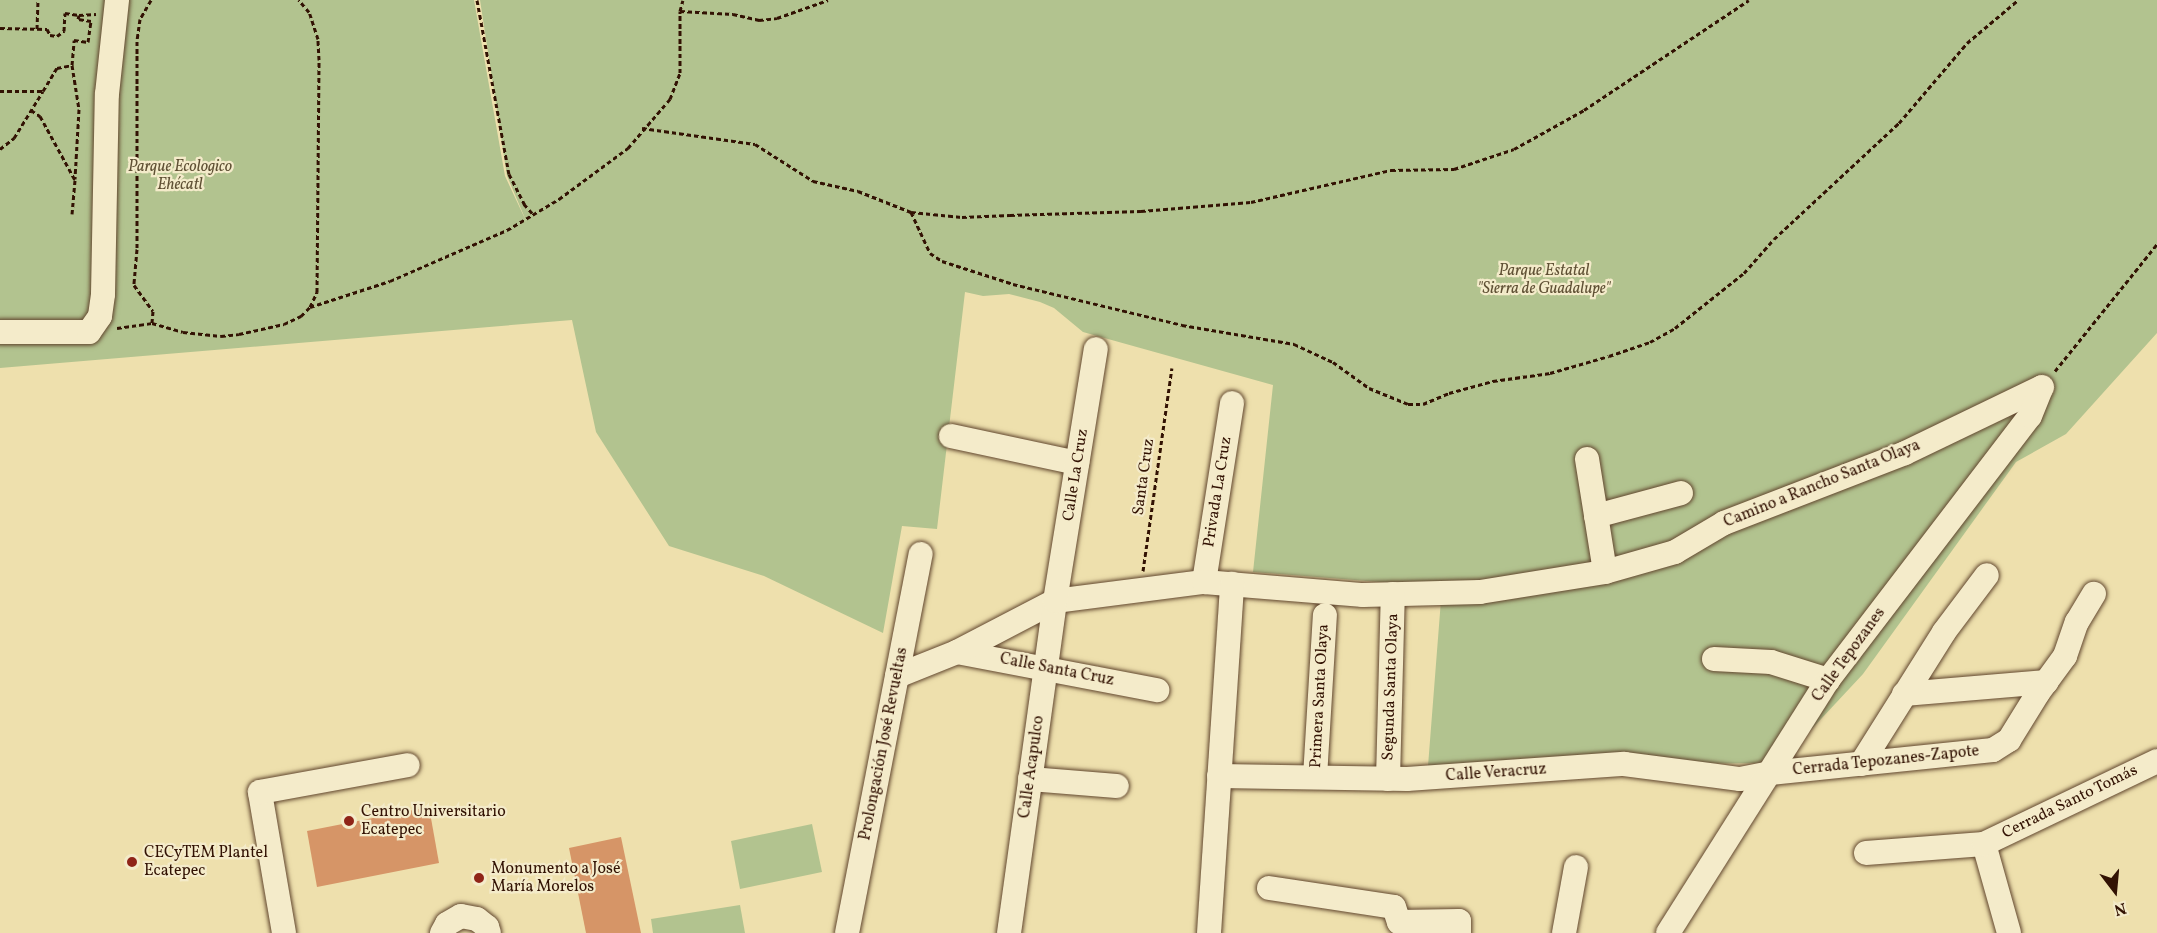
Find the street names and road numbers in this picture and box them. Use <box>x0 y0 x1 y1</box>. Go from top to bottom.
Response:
street label: Calle La Cruz <box>1059 428 1093 522</box>
street label: Privada La Cruz <box>1200 435 1236 549</box>
street label: Camino a Rancho Santa Olaya <box>1721 436 1923 532</box>
street label: Santa Cruz <box>1129 437 1159 517</box>
street label: Calle Tepozanes <box>1808 604 1890 706</box>
street label: Segunda Santa Olaya <box>1379 613 1403 761</box>
street label: Primera Santa Olaya <box>1307 624 1333 768</box>
street label: Prolongación José Revueltas <box>856 646 912 842</box>
street label: Calle Santa Cruz <box>998 650 1116 690</box>
street label: Calle Acapulco <box>1015 714 1049 820</box>
street label: Cerrada Tepozanes-Zapote <box>1792 742 1980 780</box>
street label: Calle Veracruz <box>1445 760 1547 786</box>
street label: Cerrada Santo Tomás <box>1999 761 2141 843</box>

